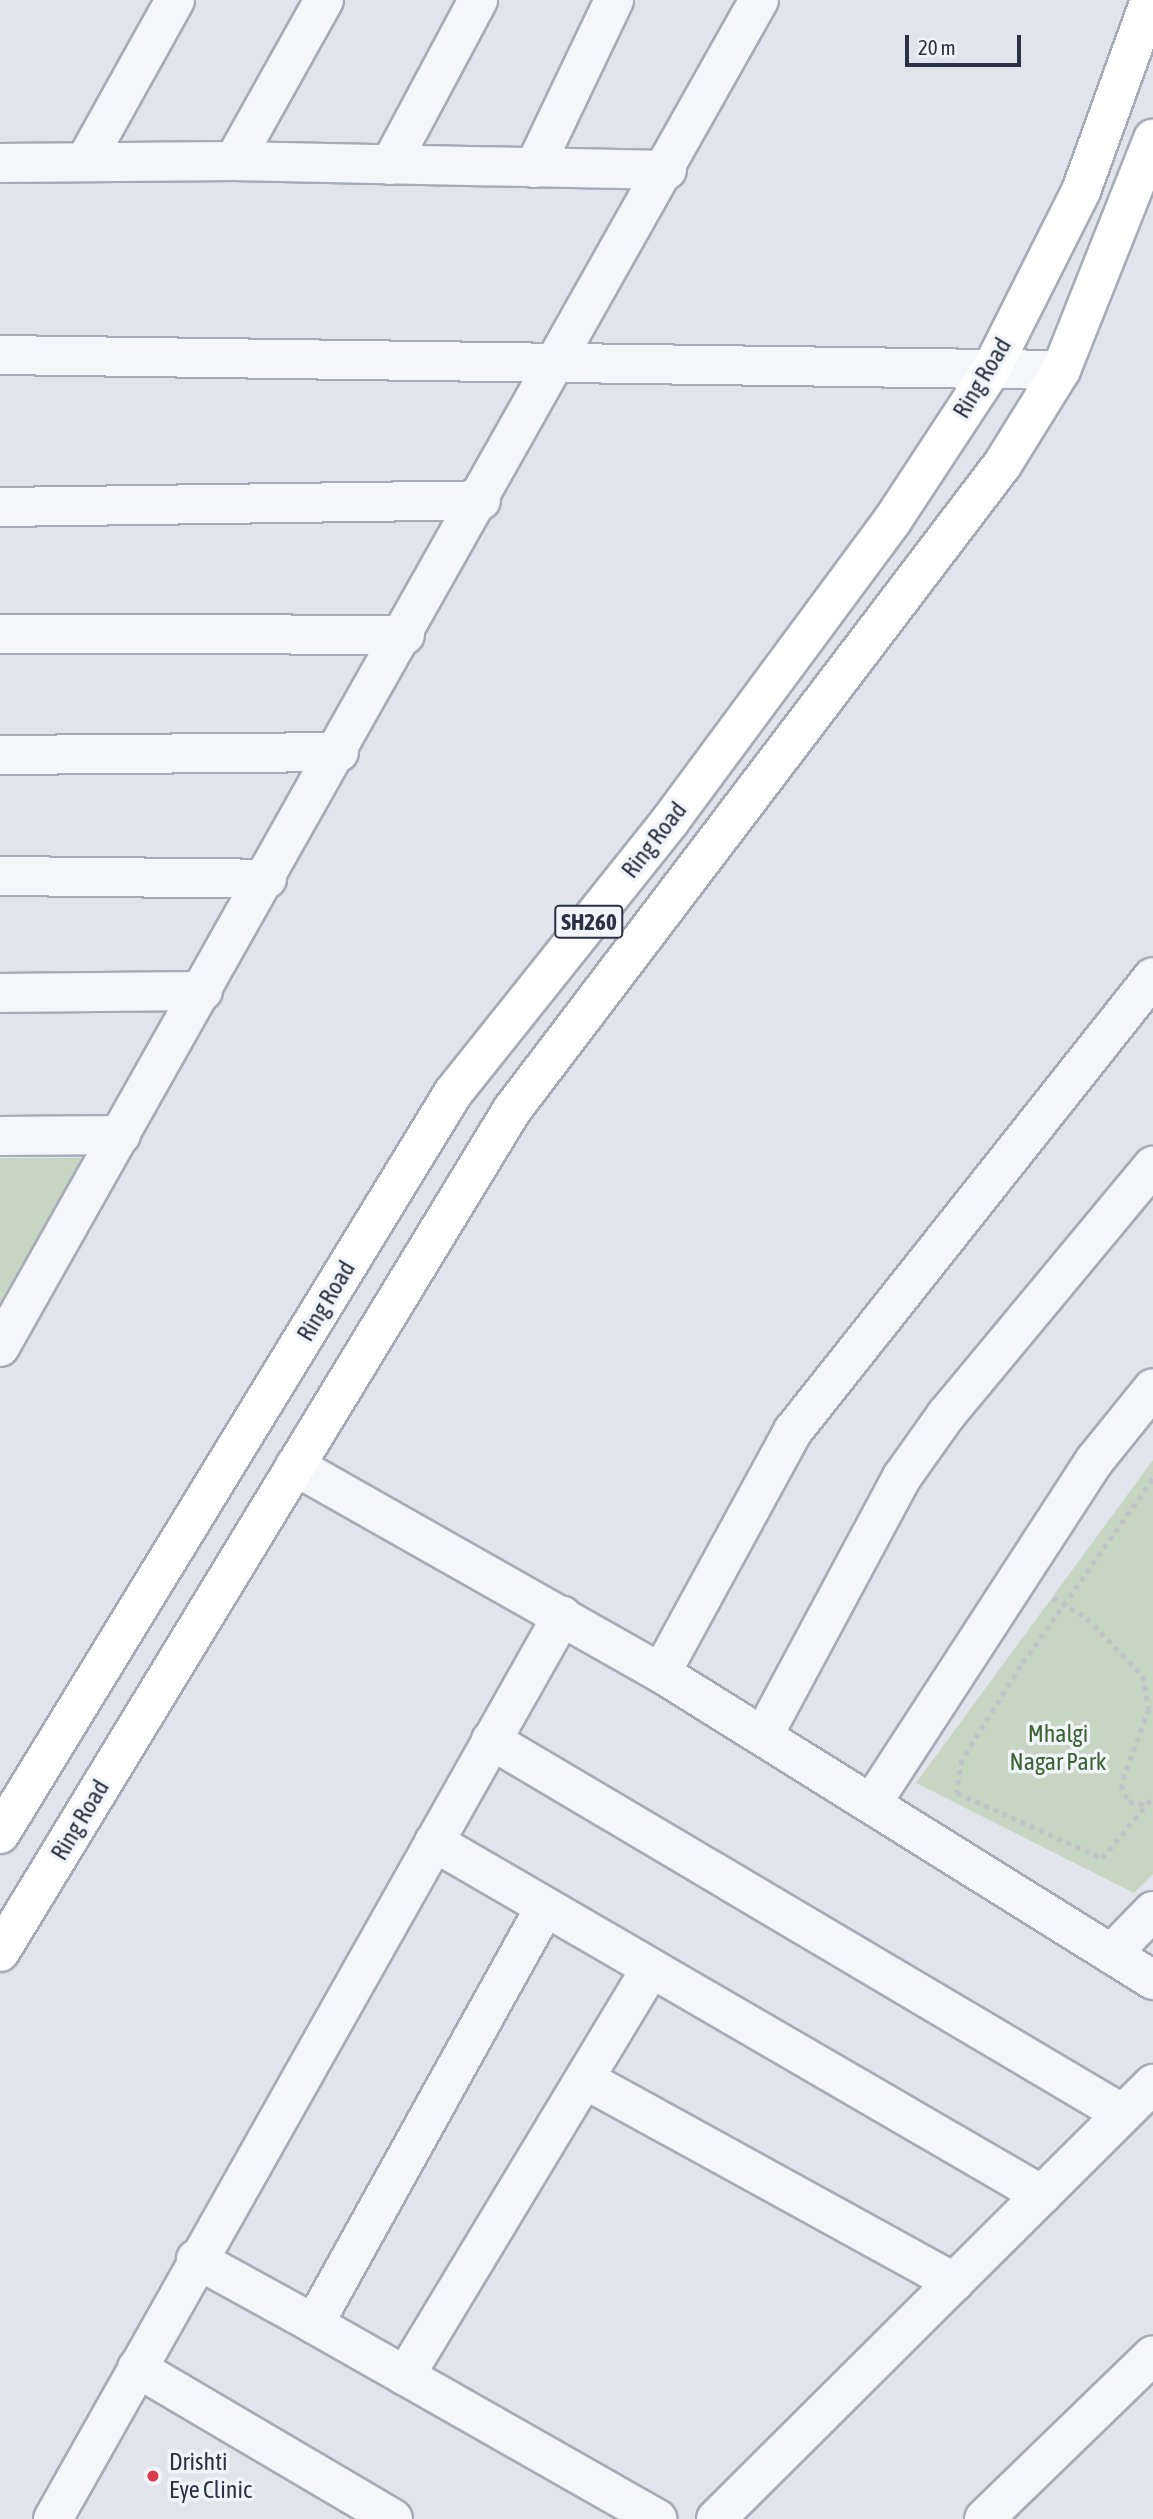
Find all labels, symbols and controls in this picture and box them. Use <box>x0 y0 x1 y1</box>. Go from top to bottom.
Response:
scale bar <box>908 21 1024 65</box>
text: 20 m <box>918 35 956 59</box>
street label: Ring Road <box>947 333 1017 423</box>
street label: Ring Road <box>615 796 693 884</box>
road number: SH260 <box>554 903 624 942</box>
street label: Ring Road <box>291 1256 361 1346</box>
park label: Mhalgi Nagar Park <box>1010 1720 1106 1776</box>
street label: Ring Road <box>45 1775 115 1865</box>
place label: Drishti Eye Clinic <box>169 2448 252 2504</box>
marker: Drishti Eye Clinic <box>143 2466 163 2486</box>

